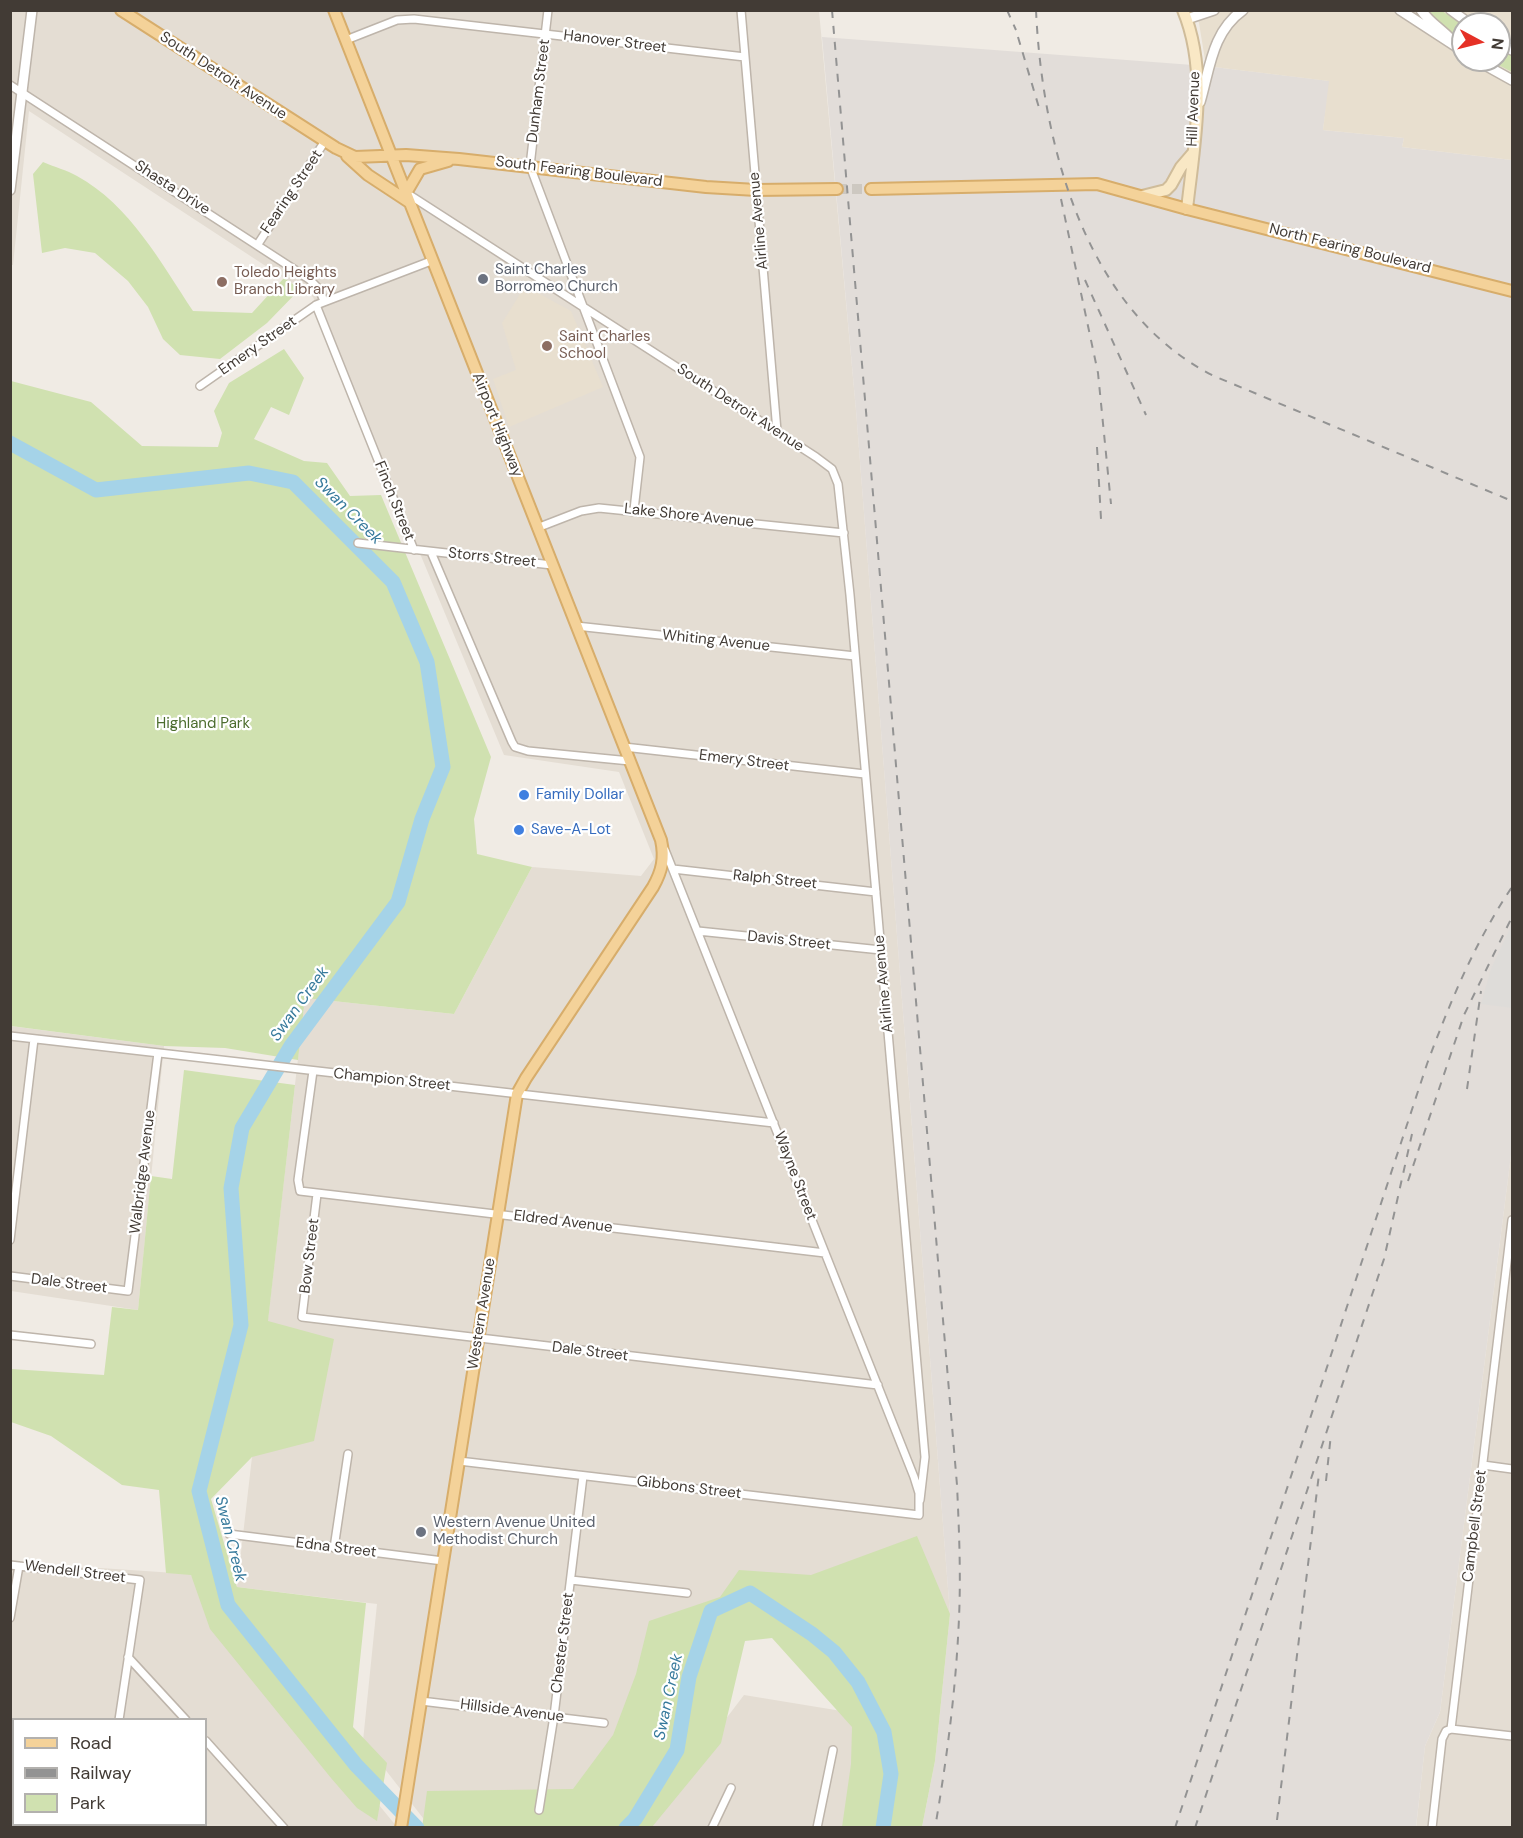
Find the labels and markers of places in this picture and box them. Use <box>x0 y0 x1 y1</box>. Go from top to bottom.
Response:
place label: Saint Charles Borromeo Church <box>495 261 618 296</box>
place label: Toledo Heights Branch Library <box>234 264 337 299</box>
marker: Saint Charles Borromeo Church <box>476 272 490 286</box>
marker: Toledo Heights Branch Library <box>215 275 229 289</box>
place label: Saint Charles School <box>559 328 650 363</box>
marker: Saint Charles School <box>540 339 554 353</box>
place label: Family Dollar <box>536 786 624 804</box>
marker: Family Dollar <box>517 788 531 802</box>
place label: Save-A-Lot <box>531 821 611 839</box>
marker: Save-A-Lot <box>512 823 526 837</box>
place label: Western Avenue United Methodist Church <box>433 1514 595 1549</box>
marker: Western Avenue United Methodist Church <box>414 1525 428 1539</box>

